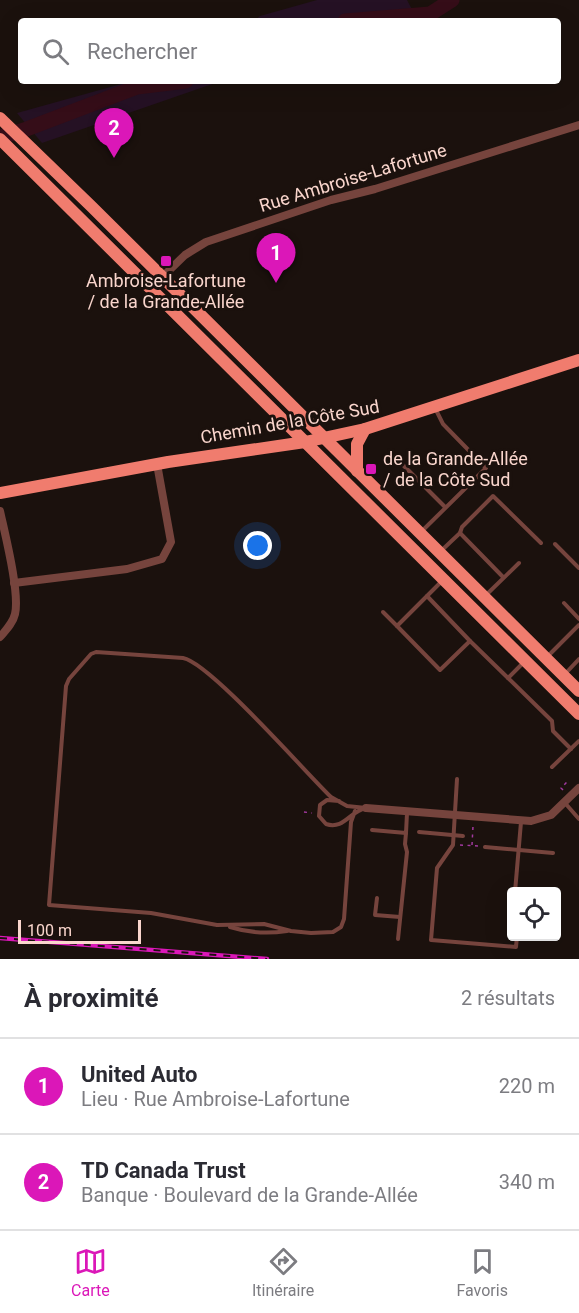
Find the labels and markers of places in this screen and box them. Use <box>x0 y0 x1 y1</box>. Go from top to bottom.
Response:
pin: 2 <box>94 108 134 158</box>
pin: 1 <box>256 234 296 283</box>
marker: Ambroise-Lafortune / de la Grande-Allée <box>159 254 173 268</box>
place label: Ambroise-Lafortune / de la Grande-Allée <box>86 270 246 312</box>
place label: de la Grande-Allée / de la Côte Sud <box>383 448 528 490</box>
marker: de la Grande-Allée / de la Côte Sud <box>364 462 378 476</box>

